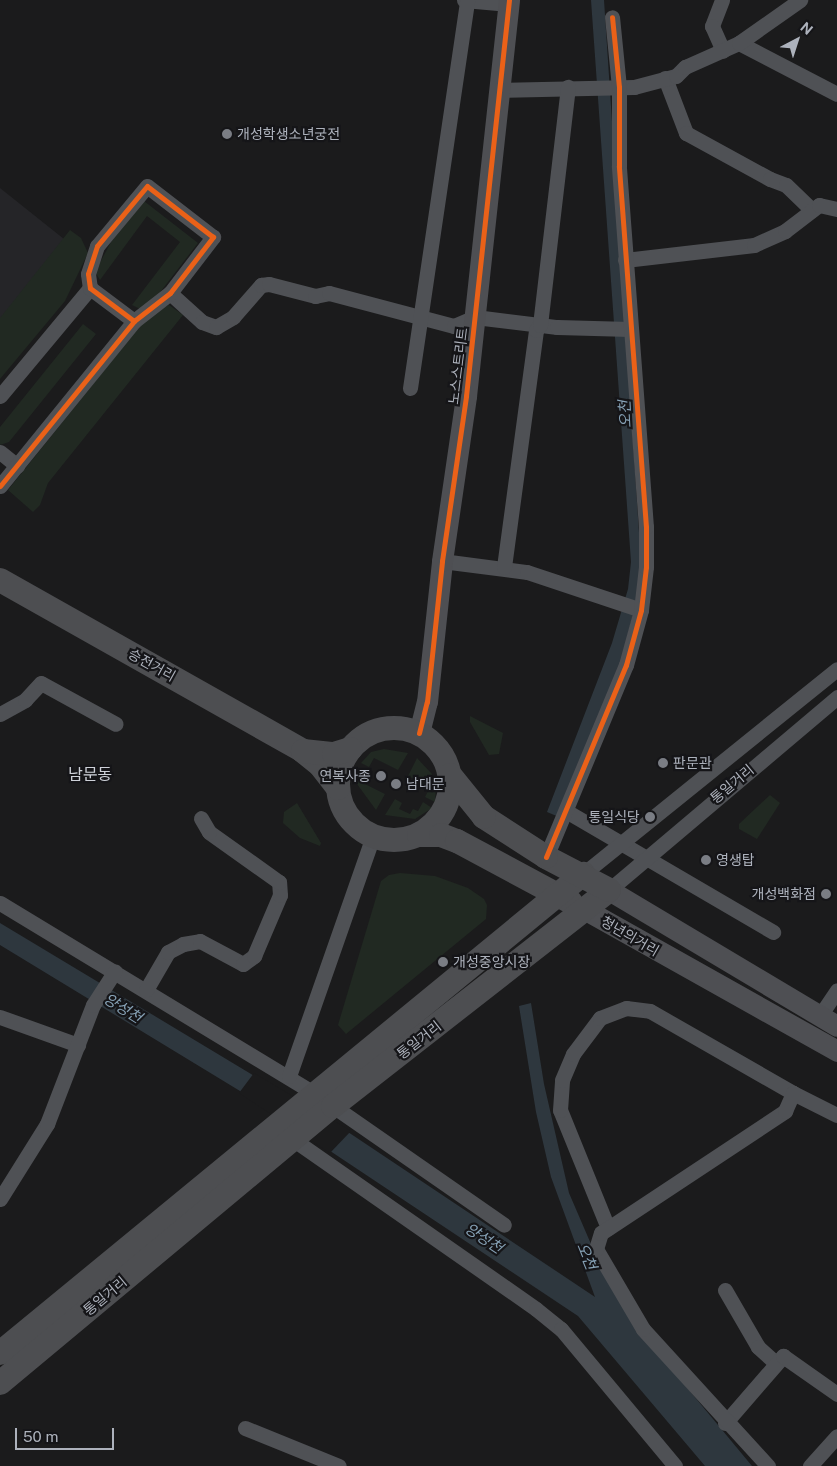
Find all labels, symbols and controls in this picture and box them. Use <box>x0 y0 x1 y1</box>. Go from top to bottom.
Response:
north arrow <box>772 15 822 65</box>
text: N <box>797 19 816 38</box>
place label: 개성학생소년궁전 <box>237 126 340 142</box>
marker: 개성학생소년궁전 <box>221 128 233 140</box>
street label: 노스스트리트 <box>445 327 471 405</box>
water label: 오천 <box>615 400 635 428</box>
street label: 승전거리 <box>125 645 179 685</box>
place label: 판문관 <box>673 755 712 771</box>
marker: 판문관 <box>657 757 669 769</box>
street label: 통일거리 <box>707 761 757 807</box>
district label: 남문동 <box>68 765 112 785</box>
place label: 연복사종 <box>319 768 371 784</box>
marker: 연복사종 <box>375 770 387 782</box>
place label: 남대문 <box>406 776 445 792</box>
marker: 남대문 <box>390 778 402 790</box>
place label: 통일식당 <box>588 809 640 825</box>
marker: 통일식당 <box>644 811 656 823</box>
place label: 영생탑 <box>716 852 755 868</box>
marker: 영생탑 <box>700 854 712 866</box>
place label: 개성백화점 <box>752 886 816 902</box>
marker: 개성백화점 <box>820 888 832 900</box>
street label: 청년의거리 <box>598 913 662 959</box>
place label: 개성중앙시장 <box>453 954 530 970</box>
marker: 개성중앙시장 <box>437 956 449 968</box>
water label: 양성천 <box>101 989 145 1027</box>
street label: 통일거리 <box>394 1018 444 1062</box>
water label: 양성천 <box>462 1219 506 1257</box>
water label: 오천 <box>573 1240 601 1272</box>
street label: 통일거리 <box>80 1273 130 1319</box>
scale bar <box>18 1418 116 1450</box>
text: 50 m <box>23 1428 58 1445</box>

